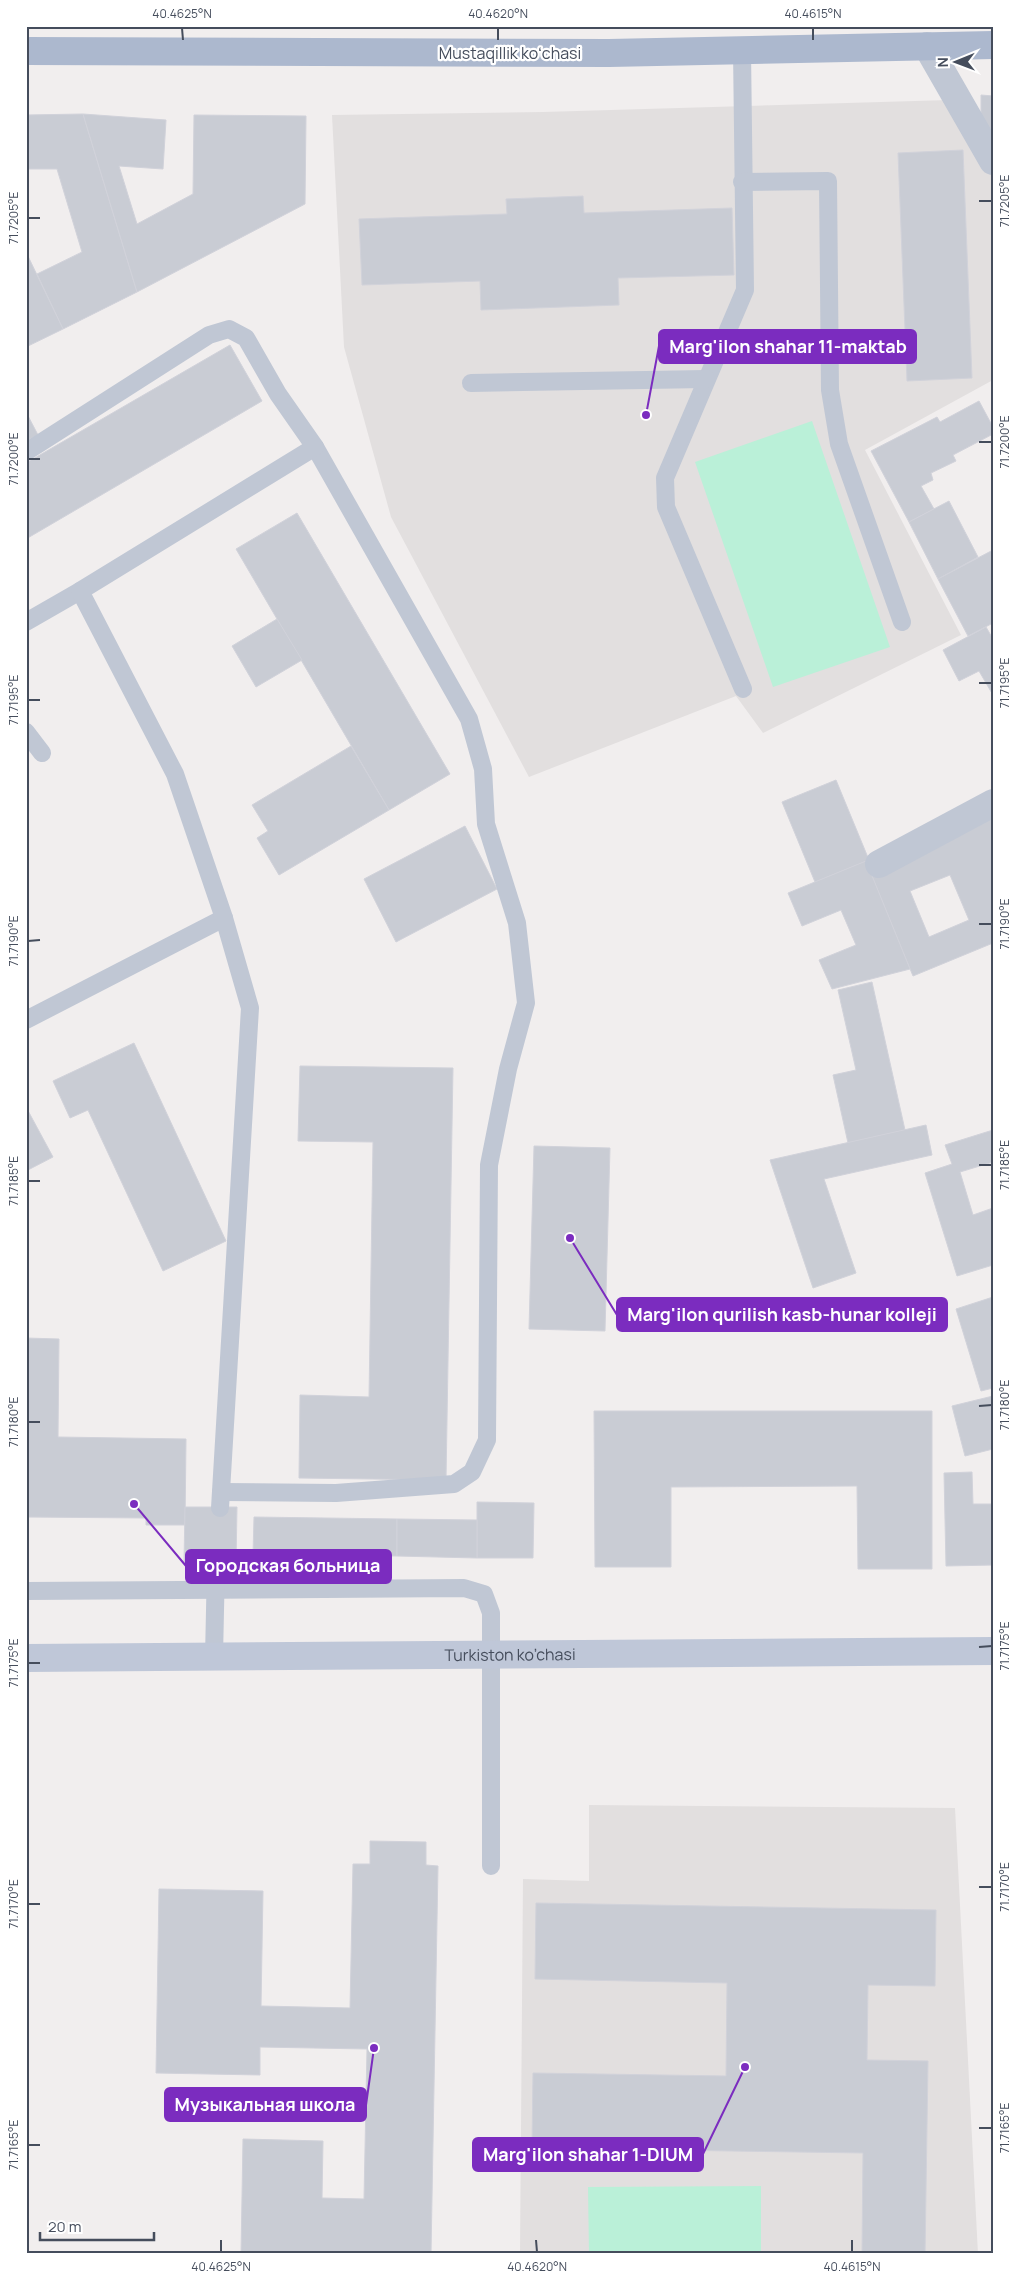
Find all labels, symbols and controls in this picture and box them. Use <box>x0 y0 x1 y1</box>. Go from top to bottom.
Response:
text: 40.4625°N <box>152 5 212 22</box>
text: 40.4620°N <box>468 5 528 22</box>
text: 40.4615°N <box>784 5 842 22</box>
north arrow <box>932 38 982 88</box>
street label: Mustaqillik koʻchasi <box>439 42 581 64</box>
text: N <box>933 57 952 67</box>
text: 71.7205°E <box>996 175 1013 227</box>
text: 71.7205°E <box>5 192 22 244</box>
callout: Marg'ilon shahar 11-maktab <box>659 330 916 363</box>
text: Marg'ilon shahar 11-maktab <box>669 334 907 358</box>
text: 71.7200°E <box>996 415 1013 469</box>
text: 71.7200°E <box>5 432 22 486</box>
text: 71.7195°E <box>996 658 1013 708</box>
text: 71.7195°E <box>5 675 22 725</box>
text: 71.7190°E <box>996 898 1013 949</box>
text: 71.7190°E <box>5 915 22 966</box>
text: 71.7185°E <box>996 1140 1013 1190</box>
text: 71.7185°E <box>5 1156 22 1206</box>
callout: Marg'ilon qurilish kasb-hunar kolleji <box>617 1298 947 1331</box>
text: Marg'ilon qurilish kasb-hunar kolleji <box>627 1302 937 1326</box>
text: 71.7180°E <box>996 1380 1013 1430</box>
text: 71.7180°E <box>5 1397 22 1447</box>
callout: Городская больница <box>186 1550 391 1583</box>
text: Городская больница <box>196 1553 380 1577</box>
text: 71.7175°E <box>996 1621 1013 1671</box>
text: 71.7175°E <box>5 1638 22 1688</box>
street label: Turkiston ko’chasi <box>444 1643 576 1666</box>
text: 71.7170°E <box>996 1862 1013 1912</box>
text: 71.7170°E <box>5 1879 22 1929</box>
callout: Музыкальная школа <box>165 2088 366 2121</box>
text: Музыкальная школа <box>175 2092 355 2116</box>
text: 71.7165°E <box>996 2103 1013 2153</box>
text: 71.7165°E <box>5 2120 22 2170</box>
callout: Marg'ilon shahar 1-DIUM <box>473 2138 703 2171</box>
text: Marg'ilon shahar 1-DIUM <box>483 2142 693 2166</box>
scale bar <box>40 2210 154 2242</box>
text: 20 m <box>48 2216 81 2237</box>
text: 40.4625°N <box>191 2258 251 2275</box>
text: 40.4620°N <box>507 2258 567 2275</box>
text: 40.4615°N <box>823 2258 881 2275</box>

